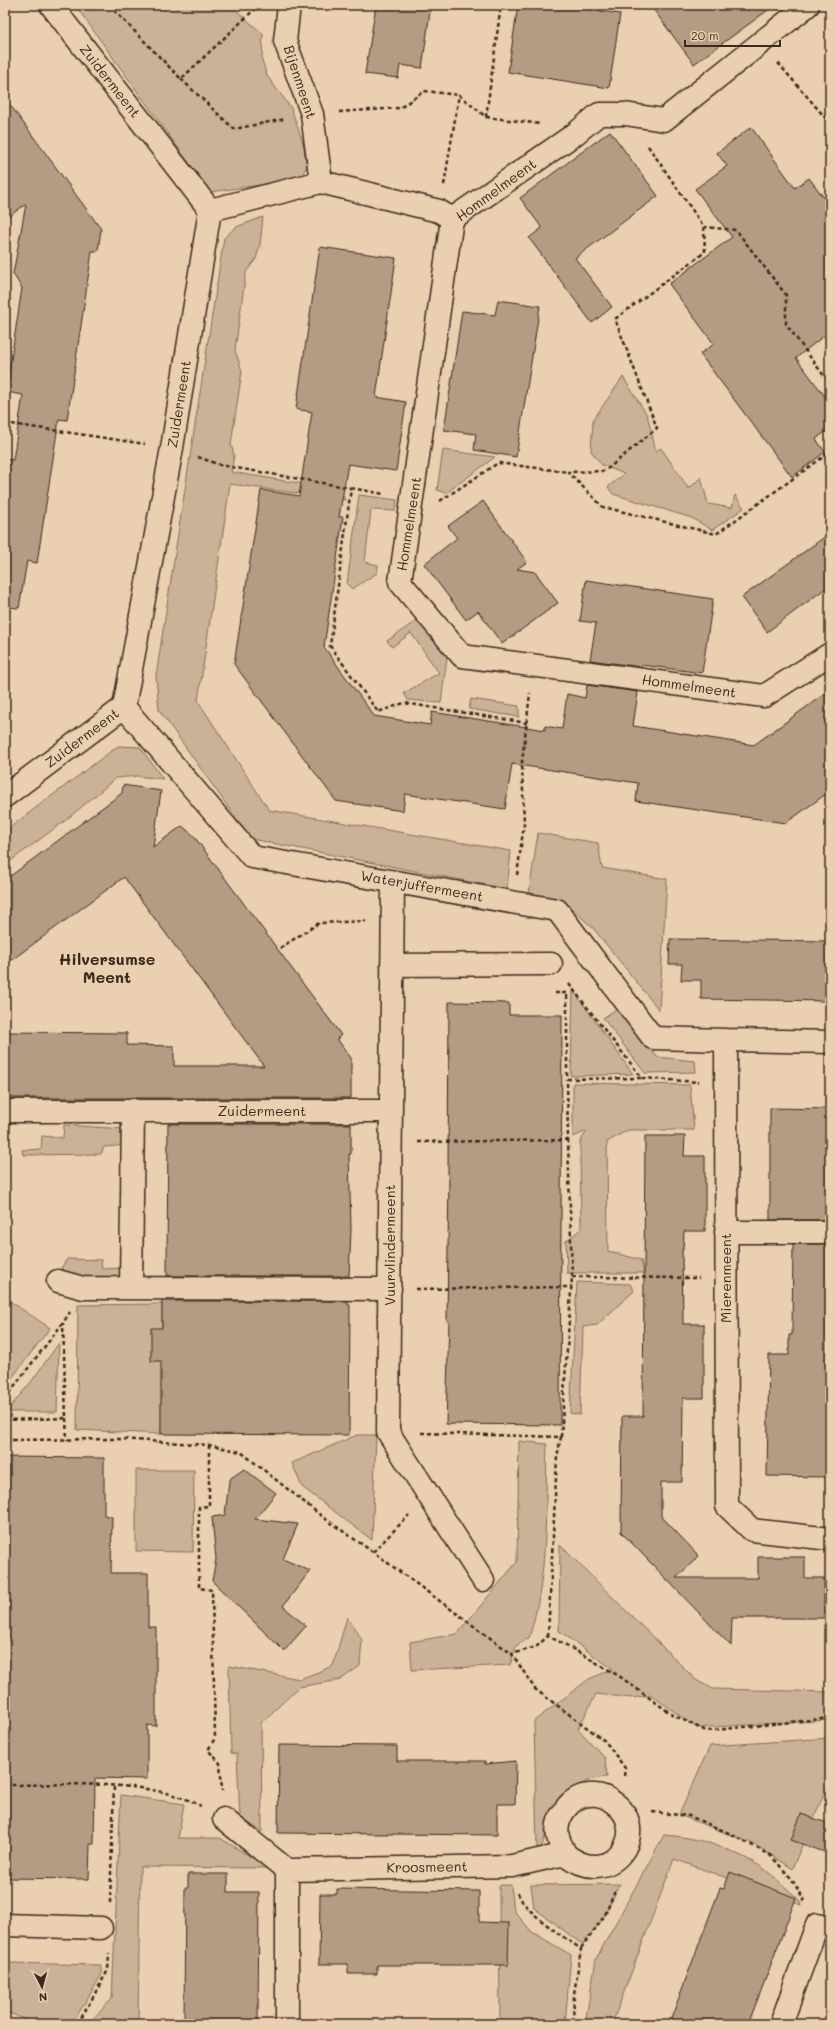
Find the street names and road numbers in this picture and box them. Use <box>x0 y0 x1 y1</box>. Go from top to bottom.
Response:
street label: Zuidermeent <box>76 40 145 121</box>
street label: Bijenmeent <box>280 43 321 121</box>
street label: Hommelmeent <box>452 154 540 225</box>
street label: Zuidermeent <box>162 359 195 449</box>
street label: Hommelmeent <box>392 475 425 572</box>
street label: Hommelmeent <box>641 669 738 702</box>
street label: Zuidermeent <box>41 703 123 772</box>
street label: Waterjuffermeent <box>359 865 485 906</box>
street label: Zuidermeent <box>218 1101 306 1120</box>
street label: Vuurvlindermeent <box>380 1184 399 1306</box>
street label: Mierenmeent <box>716 1233 735 1323</box>
street label: Kroosmeent <box>386 1856 468 1877</box>

